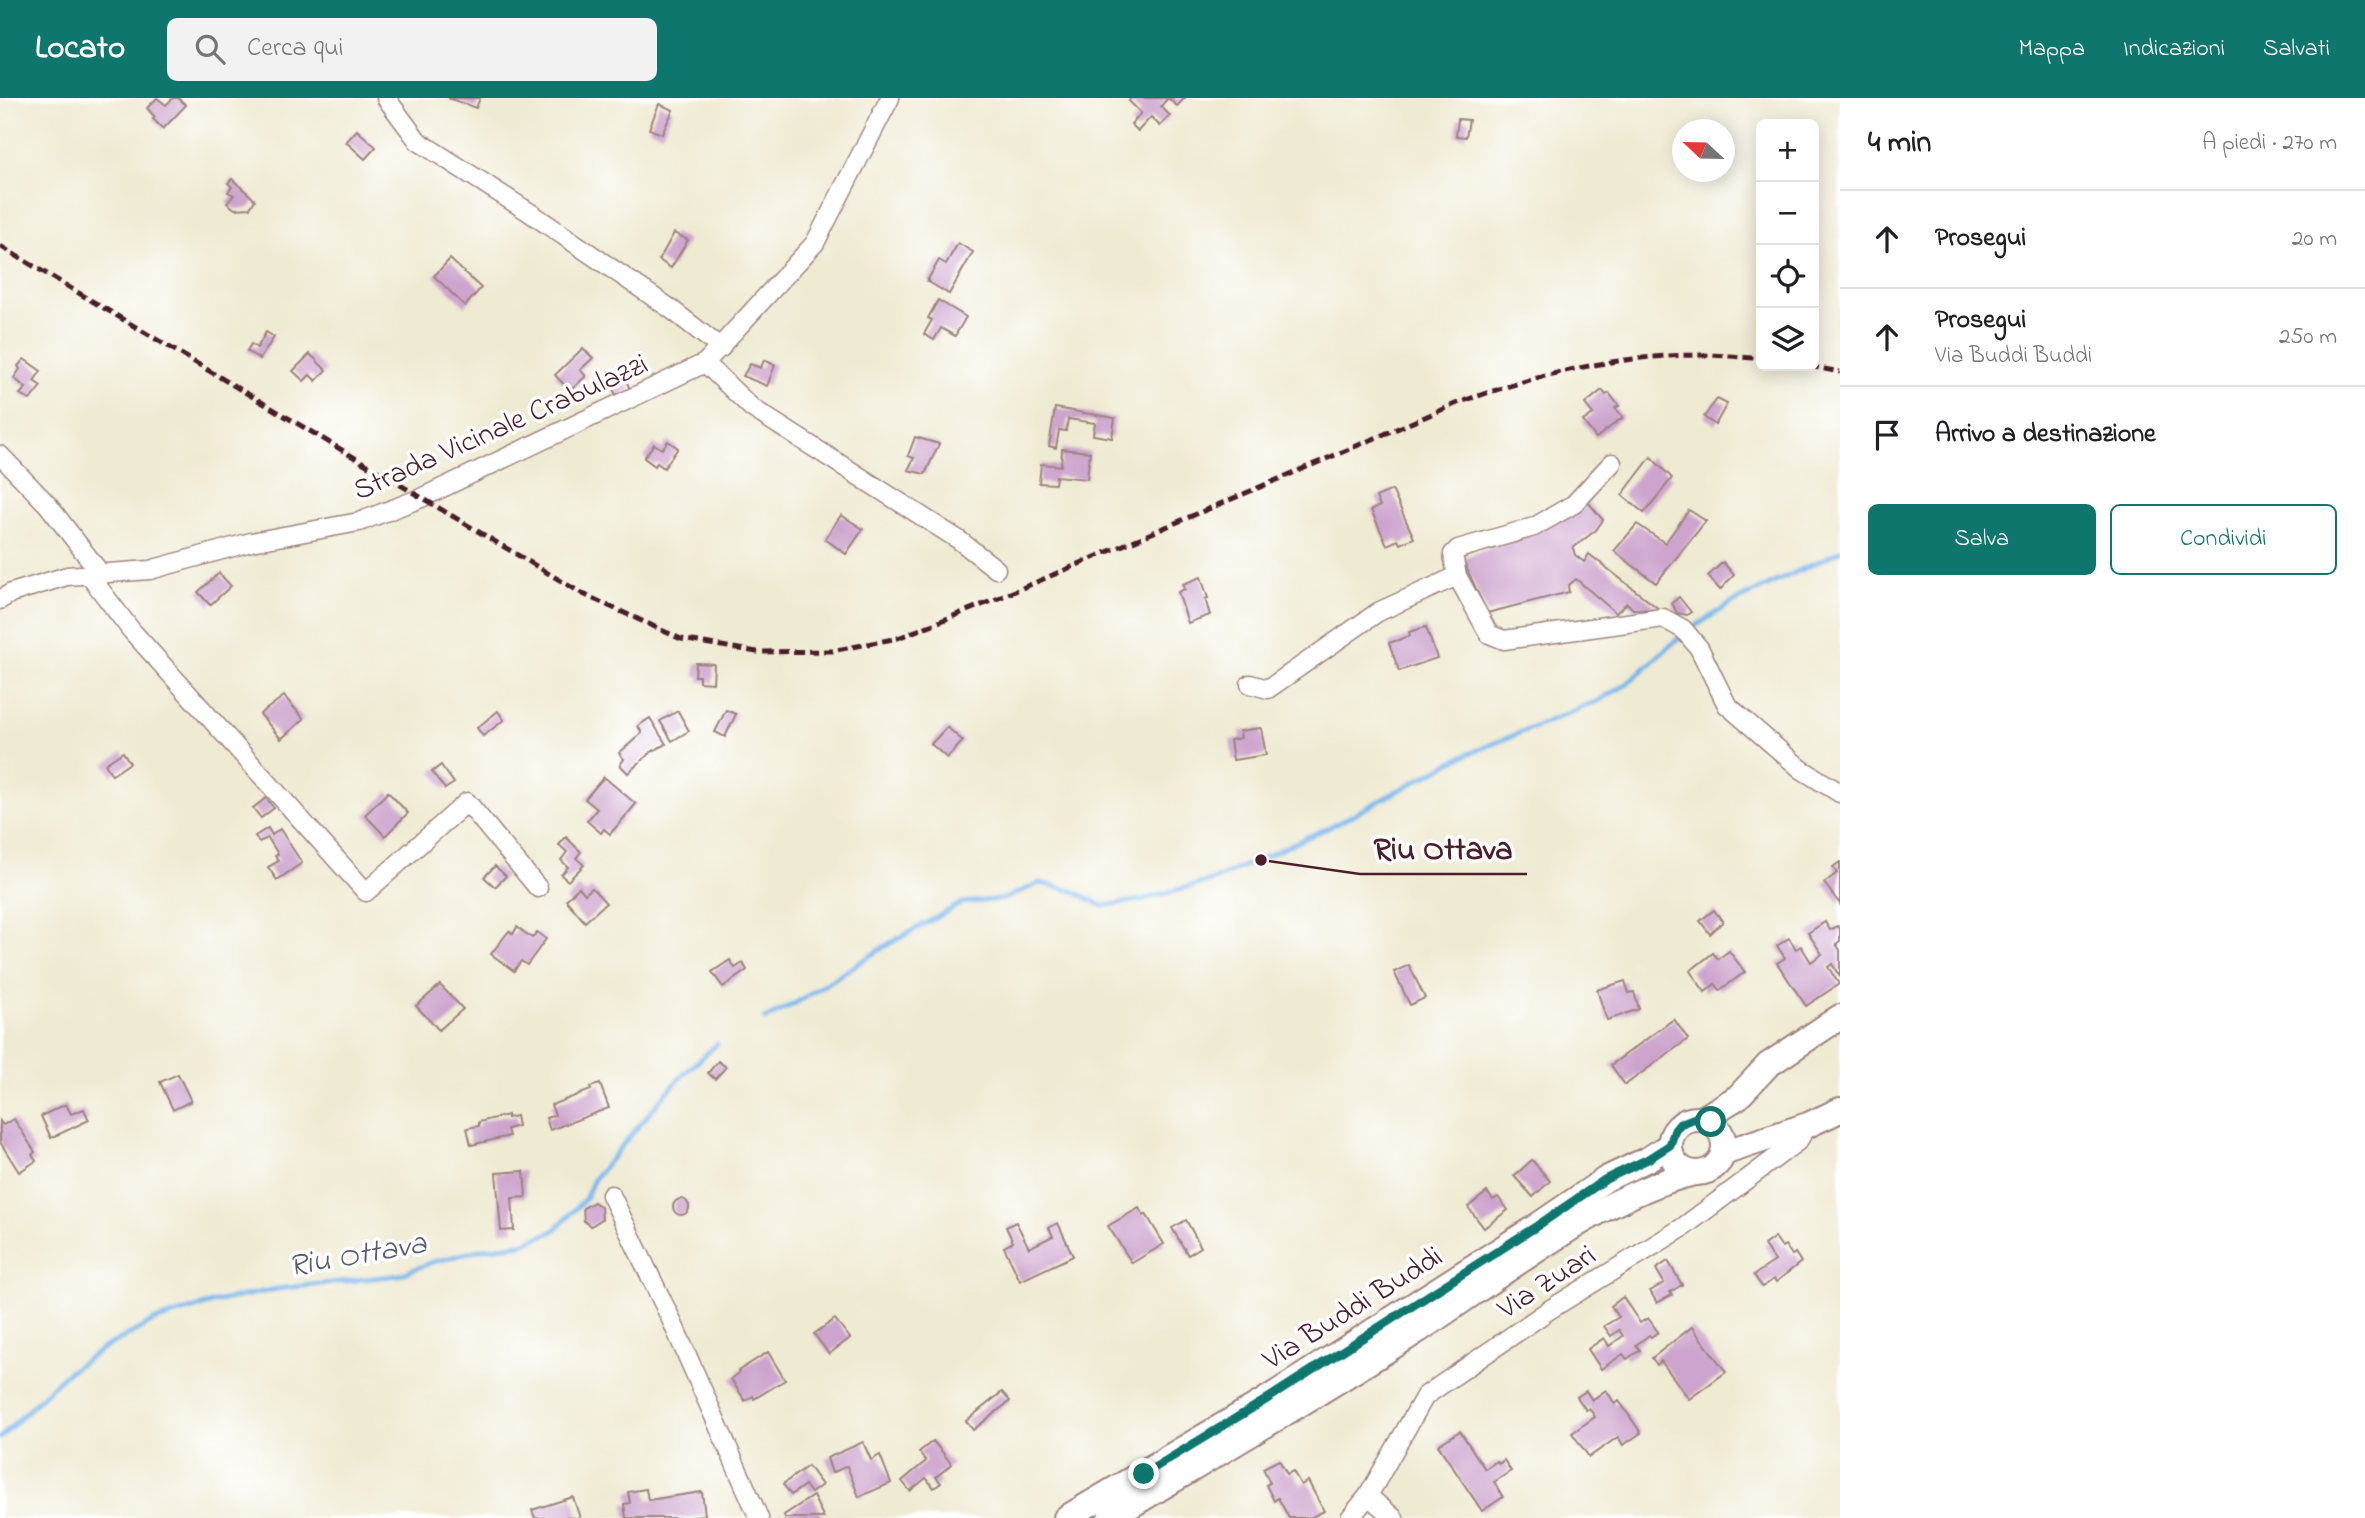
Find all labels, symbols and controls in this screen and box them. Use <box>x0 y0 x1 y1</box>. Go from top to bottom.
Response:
search box <box>167 18 657 81</box>
text: Locato <box>35 25 125 73</box>
icon: search <box>191 30 229 68</box>
text: Cerca qui <box>247 30 343 68</box>
text: Mappa <box>2018 32 2085 67</box>
text: Indicazioni <box>2123 32 2225 67</box>
text: Salvati <box>2263 32 2330 67</box>
north arrow <box>1672 119 1735 182</box>
map controls <box>1756 119 1819 371</box>
button: + <box>1756 119 1819 182</box>
text: 4 min <box>1868 122 1931 166</box>
text: A piedi · 270 m <box>2202 127 2337 160</box>
button: − <box>1756 182 1819 245</box>
icon: ahead <box>1868 220 1906 258</box>
text: Prosegui <box>1935 220 2026 258</box>
text: 20 m <box>2292 223 2337 256</box>
button: locate <box>1756 245 1819 308</box>
text: Prosegui <box>1935 302 2026 340</box>
button: layers <box>1756 308 1819 371</box>
icon: ahead <box>1868 318 1906 356</box>
text: 250 m <box>2279 321 2337 354</box>
text: Via Buddi Buddi <box>1935 340 2092 373</box>
street label: Strada Vicinale Crabulazzi <box>347 344 656 514</box>
icon: arrive <box>1868 416 1906 454</box>
text: Arrivo a destinazione <box>1935 416 2156 454</box>
button: Salva <box>1868 504 2096 575</box>
button: Condividi <box>2110 504 2337 575</box>
callout: Riu Ottava <box>1360 821 1527 874</box>
text: Riu Ottava <box>1373 828 1513 875</box>
route start <box>1695 1106 1726 1137</box>
water label: Riu Ottava <box>285 1221 431 1292</box>
street label: Via Zuari <box>1489 1235 1606 1332</box>
street label: Via Buddi Buddi <box>1254 1237 1452 1383</box>
route end <box>1128 1458 1159 1489</box>

